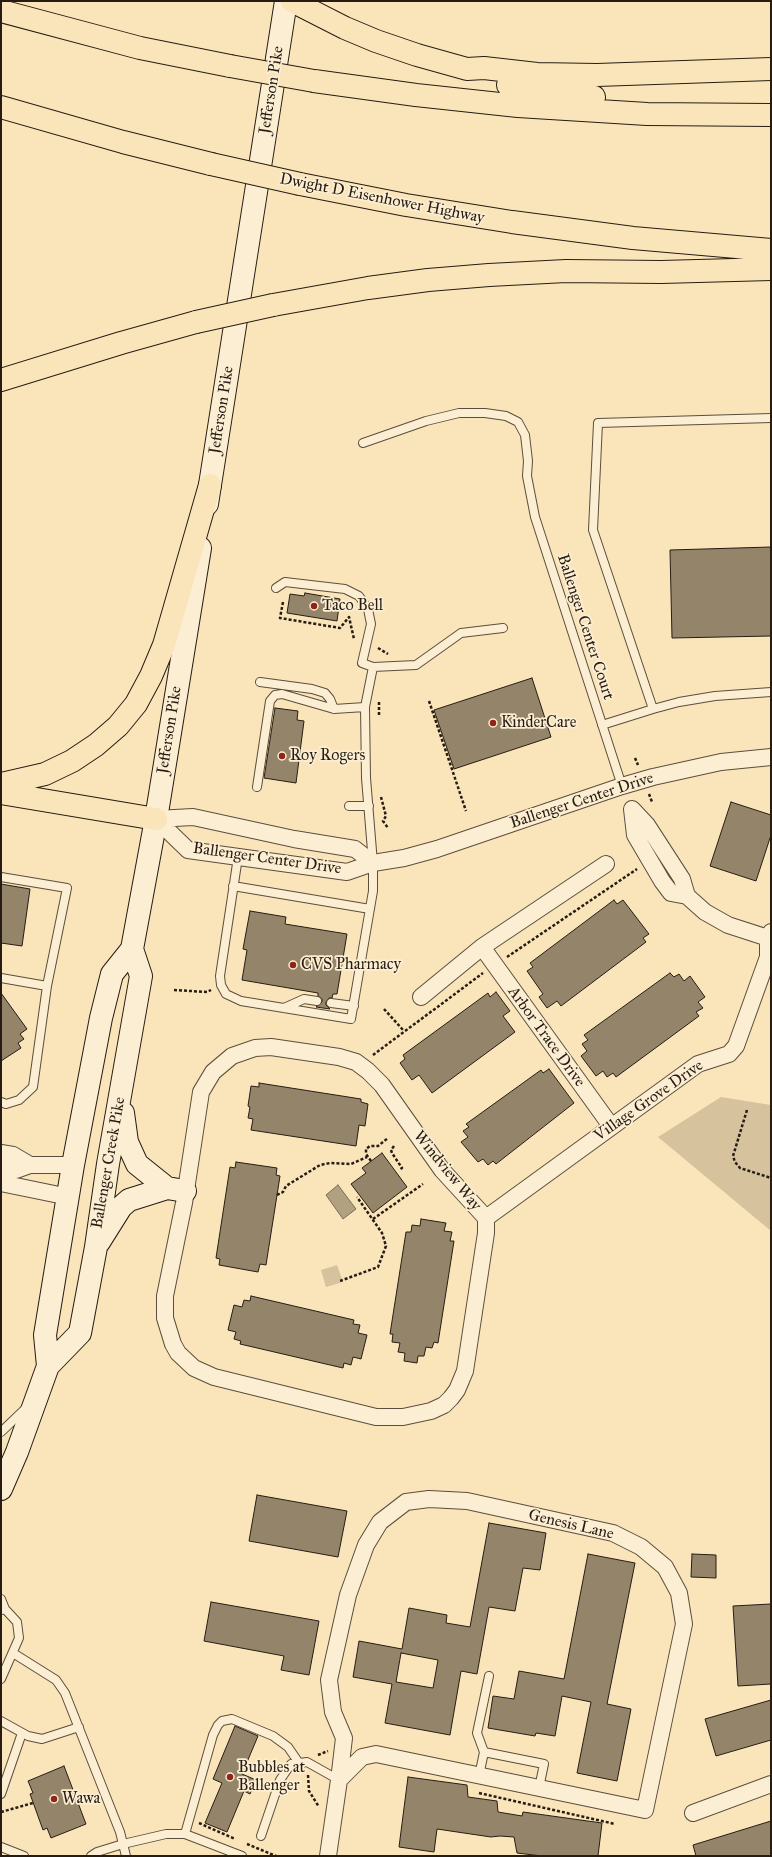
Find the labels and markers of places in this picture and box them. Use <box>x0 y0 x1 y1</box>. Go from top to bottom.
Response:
place label: Taco Bell <box>322 596 383 616</box>
marker: Taco Bell <box>309 601 319 611</box>
place label: KinderCare <box>501 713 576 733</box>
marker: KinderCare <box>488 718 498 728</box>
place label: Roy Rogers <box>290 746 365 766</box>
marker: Roy Rogers <box>277 751 287 761</box>
place label: CVS Pharmacy <box>301 955 401 975</box>
marker: CVS Pharmacy <box>288 960 298 970</box>
place label: Bubbles at Ballenger <box>238 1758 305 1796</box>
marker: Bubbles at Ballenger <box>225 1772 235 1782</box>
place label: Wawa <box>62 1789 100 1809</box>
marker: Wawa <box>49 1794 59 1804</box>

